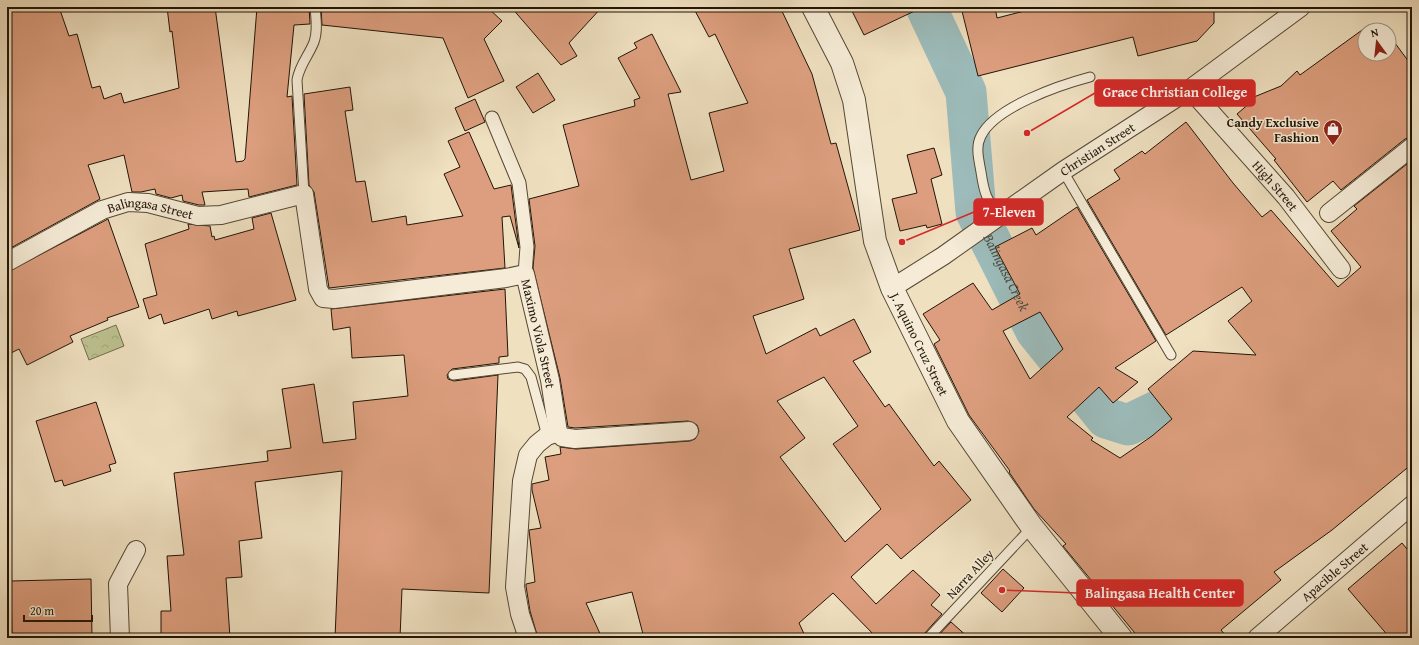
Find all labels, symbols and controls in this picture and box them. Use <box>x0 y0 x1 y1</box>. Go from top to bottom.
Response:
north arrow <box>1357 22 1397 62</box>
text: N <box>1369 23 1381 41</box>
callout: Grace Christian College <box>1095 80 1255 106</box>
text: Grace Christian College <box>1103 82 1247 102</box>
place label: Candy Exclusive Fashion <box>1227 113 1319 147</box>
street label: Christian Street <box>1056 117 1139 180</box>
shop icon: Candy Exclusive Fashion <box>1322 118 1344 146</box>
street label: High Street <box>1248 156 1303 215</box>
street label: Balingasa Street <box>105 192 196 224</box>
callout: 7-Eleven <box>974 199 1043 225</box>
text: 7-Eleven <box>982 202 1036 222</box>
water label: Balingasa Creek <box>978 229 1035 315</box>
street label: Maximo Viola Street <box>517 277 561 390</box>
street label: J. Aquino Cruz Street <box>885 287 954 399</box>
street label: Apacible Street <box>1297 537 1372 606</box>
street label: Narra Alley <box>942 544 998 603</box>
callout: Balingasa Health Center <box>1077 580 1243 606</box>
text: Balingasa Health Center <box>1085 583 1236 603</box>
scale bar <box>24 597 92 623</box>
text: 20 m <box>30 602 54 619</box>

